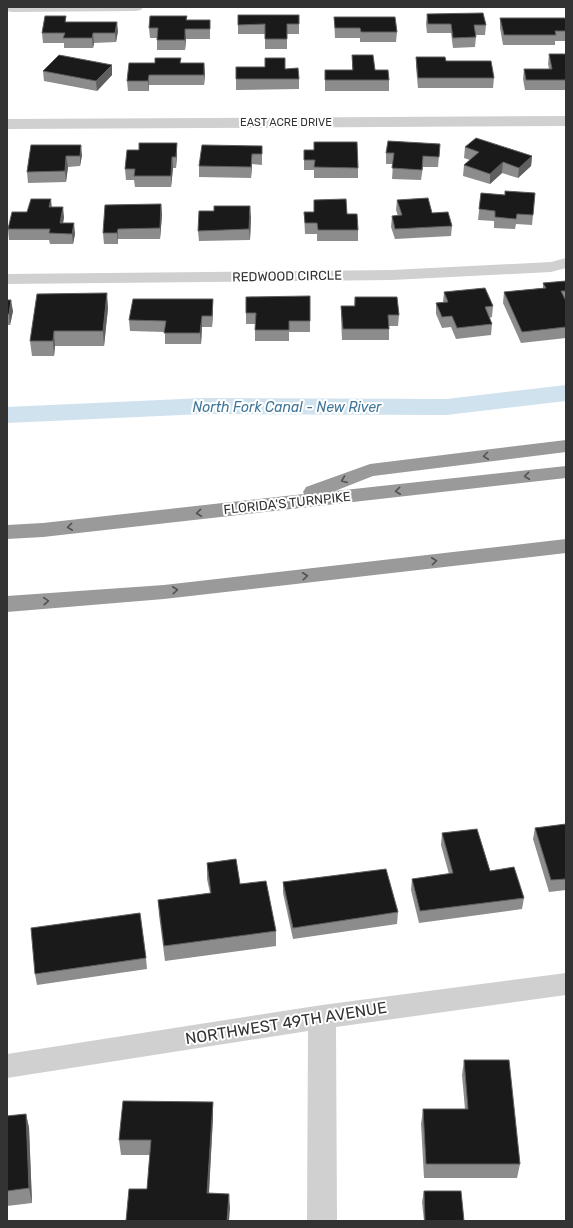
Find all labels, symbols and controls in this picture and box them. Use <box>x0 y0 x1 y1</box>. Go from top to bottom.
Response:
street label: EAST ACRE DRIVE <box>240 116 332 129</box>
street label: REDWOOD CIRCLE <box>232 268 342 284</box>
water label: North Fork Canal - New River <box>193 399 382 416</box>
one-way arrow <box>483 451 489 460</box>
one-way arrow <box>524 471 530 480</box>
one-way arrow <box>341 475 348 483</box>
one-way arrow <box>395 486 401 495</box>
street label: FLORIDA'S TURNPIKE <box>223 489 351 517</box>
one-way arrow <box>196 508 202 517</box>
one-way arrow <box>67 522 73 531</box>
one-way arrow <box>431 557 437 566</box>
one-way arrow <box>302 571 308 580</box>
one-way arrow <box>172 586 178 595</box>
one-way arrow <box>43 596 49 605</box>
street label: NORTHWEST 49TH AVENUE <box>184 998 388 1048</box>

